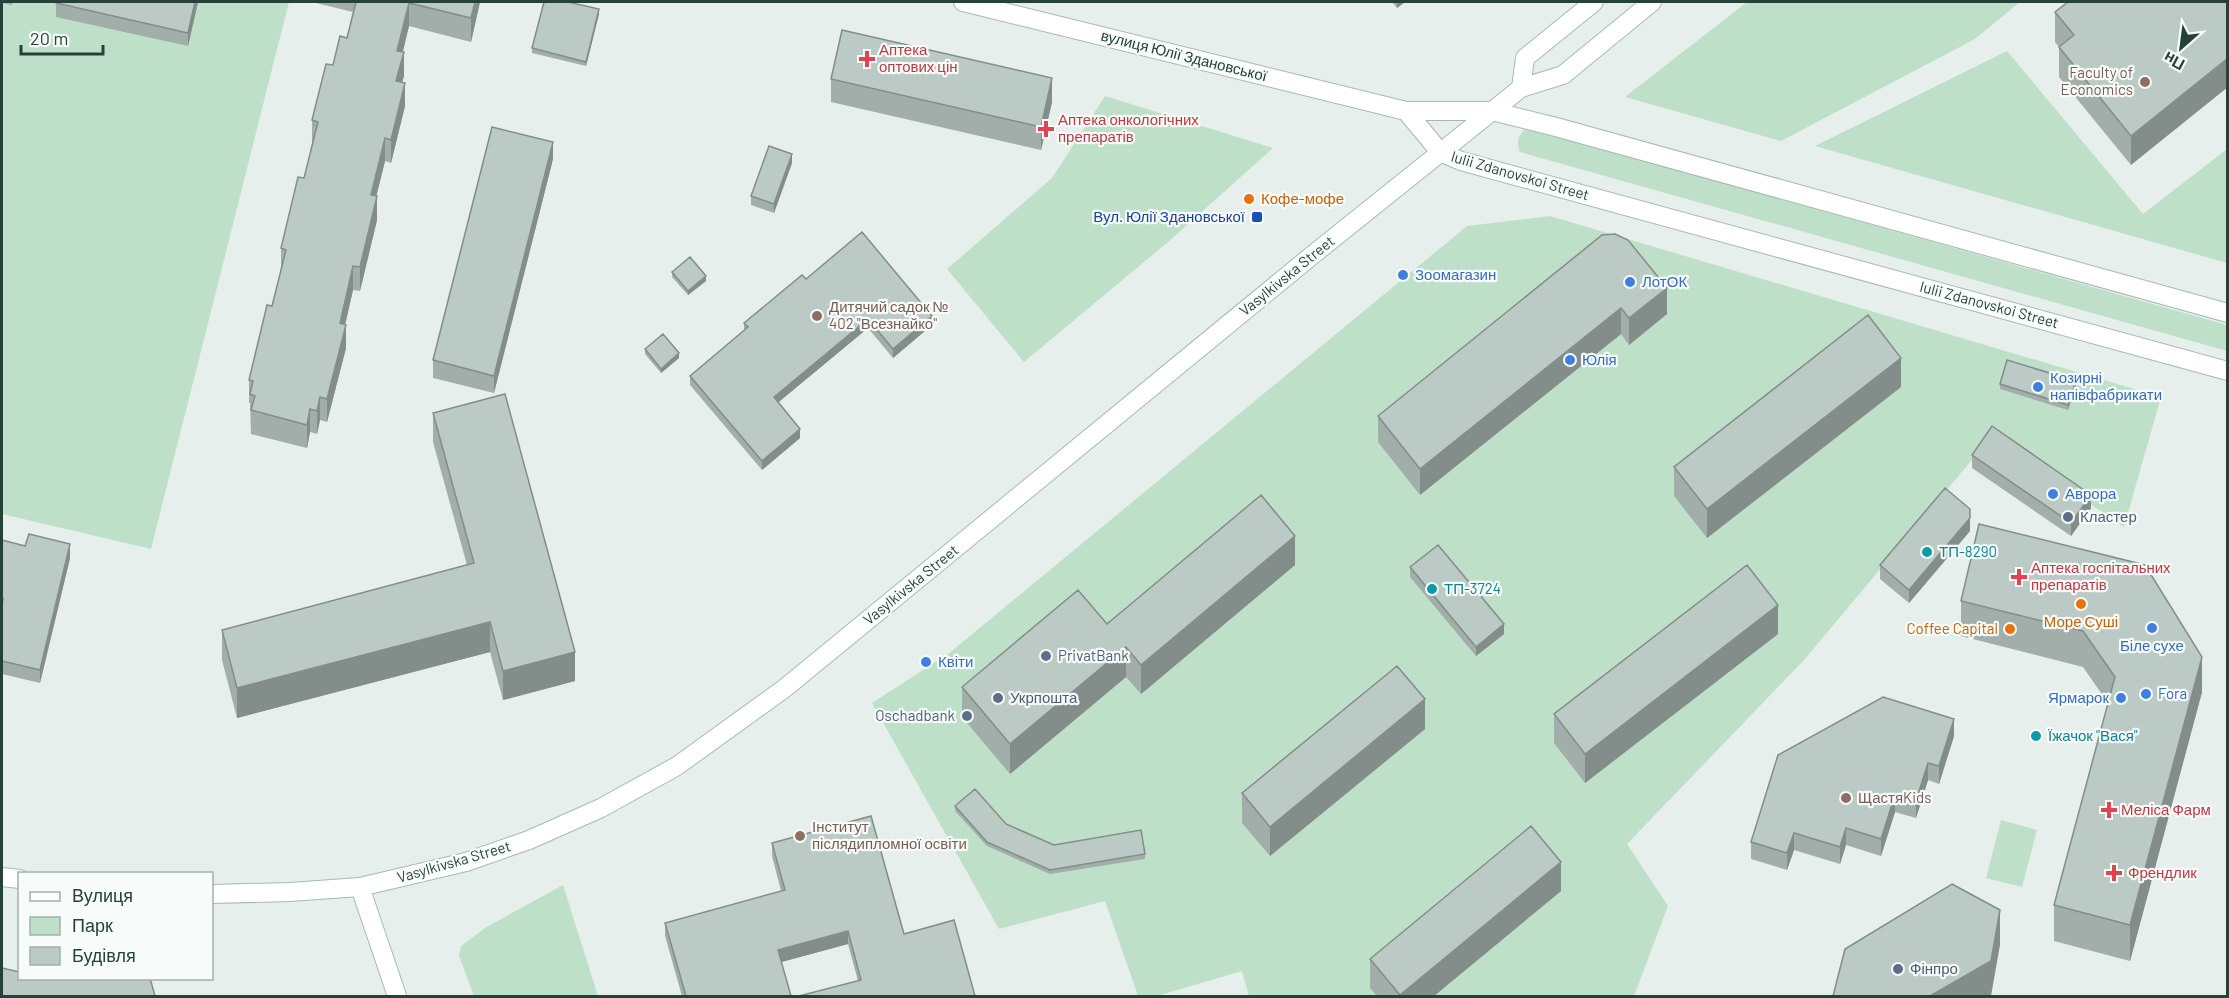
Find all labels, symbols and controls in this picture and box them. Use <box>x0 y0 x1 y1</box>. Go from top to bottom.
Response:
scale bar <box>21 18 104 56</box>
north arrow <box>2151 18 2211 78</box>
street label: вулиця Юлії Здановської <box>1099 26 1270 85</box>
text: 20 m <box>30 27 68 49</box>
place label: Аптека оптових цін <box>879 40 958 75</box>
text: Пн <box>2160 48 2188 75</box>
marker: Аптека оптових цін <box>860 52 874 66</box>
place label: Faculty of Economics <box>2061 63 2133 98</box>
marker: Faculty of Economics <box>2138 75 2152 89</box>
place label: Аптека онкологічних препаратів <box>1058 110 1199 145</box>
marker: Аптека онкологічних препаратів <box>1039 122 1053 136</box>
street label: Iulii Zdanovskoi Street <box>1449 147 1592 203</box>
place label: Кофе-мофе <box>1261 189 1344 207</box>
marker: Кофе-мофе <box>1242 192 1256 206</box>
place label: Вул. Юлії Здановської <box>1093 207 1246 225</box>
marker: Вул. Юлії Здановської <box>1250 210 1264 224</box>
street label: Vasylkivska Street <box>1235 231 1338 319</box>
place label: Зоомагазин <box>1415 265 1496 283</box>
marker: Зоомагазин <box>1396 268 1410 282</box>
place label: ЛотОК <box>1642 272 1687 290</box>
marker: ЛотОК <box>1623 275 1637 289</box>
street label: Iulii Zdanovskoi Street <box>1918 277 2061 331</box>
place label: Дитячий садок № 402 "Всезнайко" <box>829 297 949 332</box>
marker: Дитячий садок № 402 "Всезнайко" <box>810 309 824 323</box>
place label: Юлія <box>1582 350 1617 368</box>
marker: Юлія <box>1563 353 1577 367</box>
place label: Козирні напівфабрикати <box>2050 368 2162 403</box>
marker: Козирні напівфабрикати <box>2031 380 2045 394</box>
place label: Аврора <box>2065 484 2117 502</box>
marker: Аврора <box>2046 487 2060 501</box>
place label: Кластер <box>2080 507 2137 525</box>
marker: Кластер <box>2061 510 2075 524</box>
street label: Vasylkivska Street <box>859 540 962 628</box>
place label: ТП-8290 <box>1939 542 1997 560</box>
marker: ТП-8290 <box>1920 545 1934 559</box>
place label: Аптека госпітальних препаратів <box>2031 558 2171 593</box>
marker: Аптека госпітальних препаратів <box>2012 570 2026 584</box>
place label: ТП-3724 <box>1444 579 1501 597</box>
marker: ТП-3724 <box>1425 582 1439 596</box>
marker: Море Суші <box>2074 597 2088 611</box>
place label: Море Суші <box>2044 612 2118 630</box>
place label: Coffee Capital <box>1907 619 1998 637</box>
marker: Біле сухе <box>2145 621 2159 635</box>
marker: Coffee Capital <box>2003 622 2017 636</box>
place label: Біле сухе <box>2120 636 2184 654</box>
place label: PrivatBank <box>1058 646 1129 664</box>
marker: PrivatBank <box>1039 649 1053 663</box>
place label: Квіти <box>938 652 973 670</box>
marker: Квіти <box>919 655 933 669</box>
place label: Fora <box>2158 684 2187 702</box>
marker: Fora <box>2139 687 2153 701</box>
place label: Укрпошта <box>1010 688 1078 706</box>
place label: Ярмарок <box>2048 688 2109 706</box>
marker: Укрпошта <box>991 691 1005 705</box>
marker: Ярмарок <box>2114 691 2128 705</box>
place label: Oschadbank <box>875 706 955 724</box>
marker: Oschadbank <box>960 709 974 723</box>
place label: Їжачок "Вася" <box>2048 726 2138 744</box>
marker: Їжачок "Вася" <box>2029 729 2043 743</box>
place label: ЩастяKids <box>1858 788 1931 806</box>
marker: ЩастяKids <box>1839 791 1853 805</box>
place label: Меліса Фарм <box>2121 800 2211 818</box>
marker: Меліса Фарм <box>2102 803 2116 817</box>
place label: Інститут післядипломної освіти <box>812 817 967 852</box>
marker: Інститут післядипломної освіти <box>793 829 807 843</box>
street label: Vasylkivska Street <box>395 836 513 886</box>
place label: Френдлик <box>2128 863 2197 881</box>
marker: Френдлик <box>2105 864 2123 882</box>
legend <box>18 872 213 980</box>
text: Вулиця <box>72 884 133 906</box>
text: Парк <box>72 914 113 936</box>
text: Будівля <box>72 944 136 966</box>
place label: Фінпро <box>1910 959 1958 977</box>
marker: Фінпро <box>1891 962 1905 976</box>

